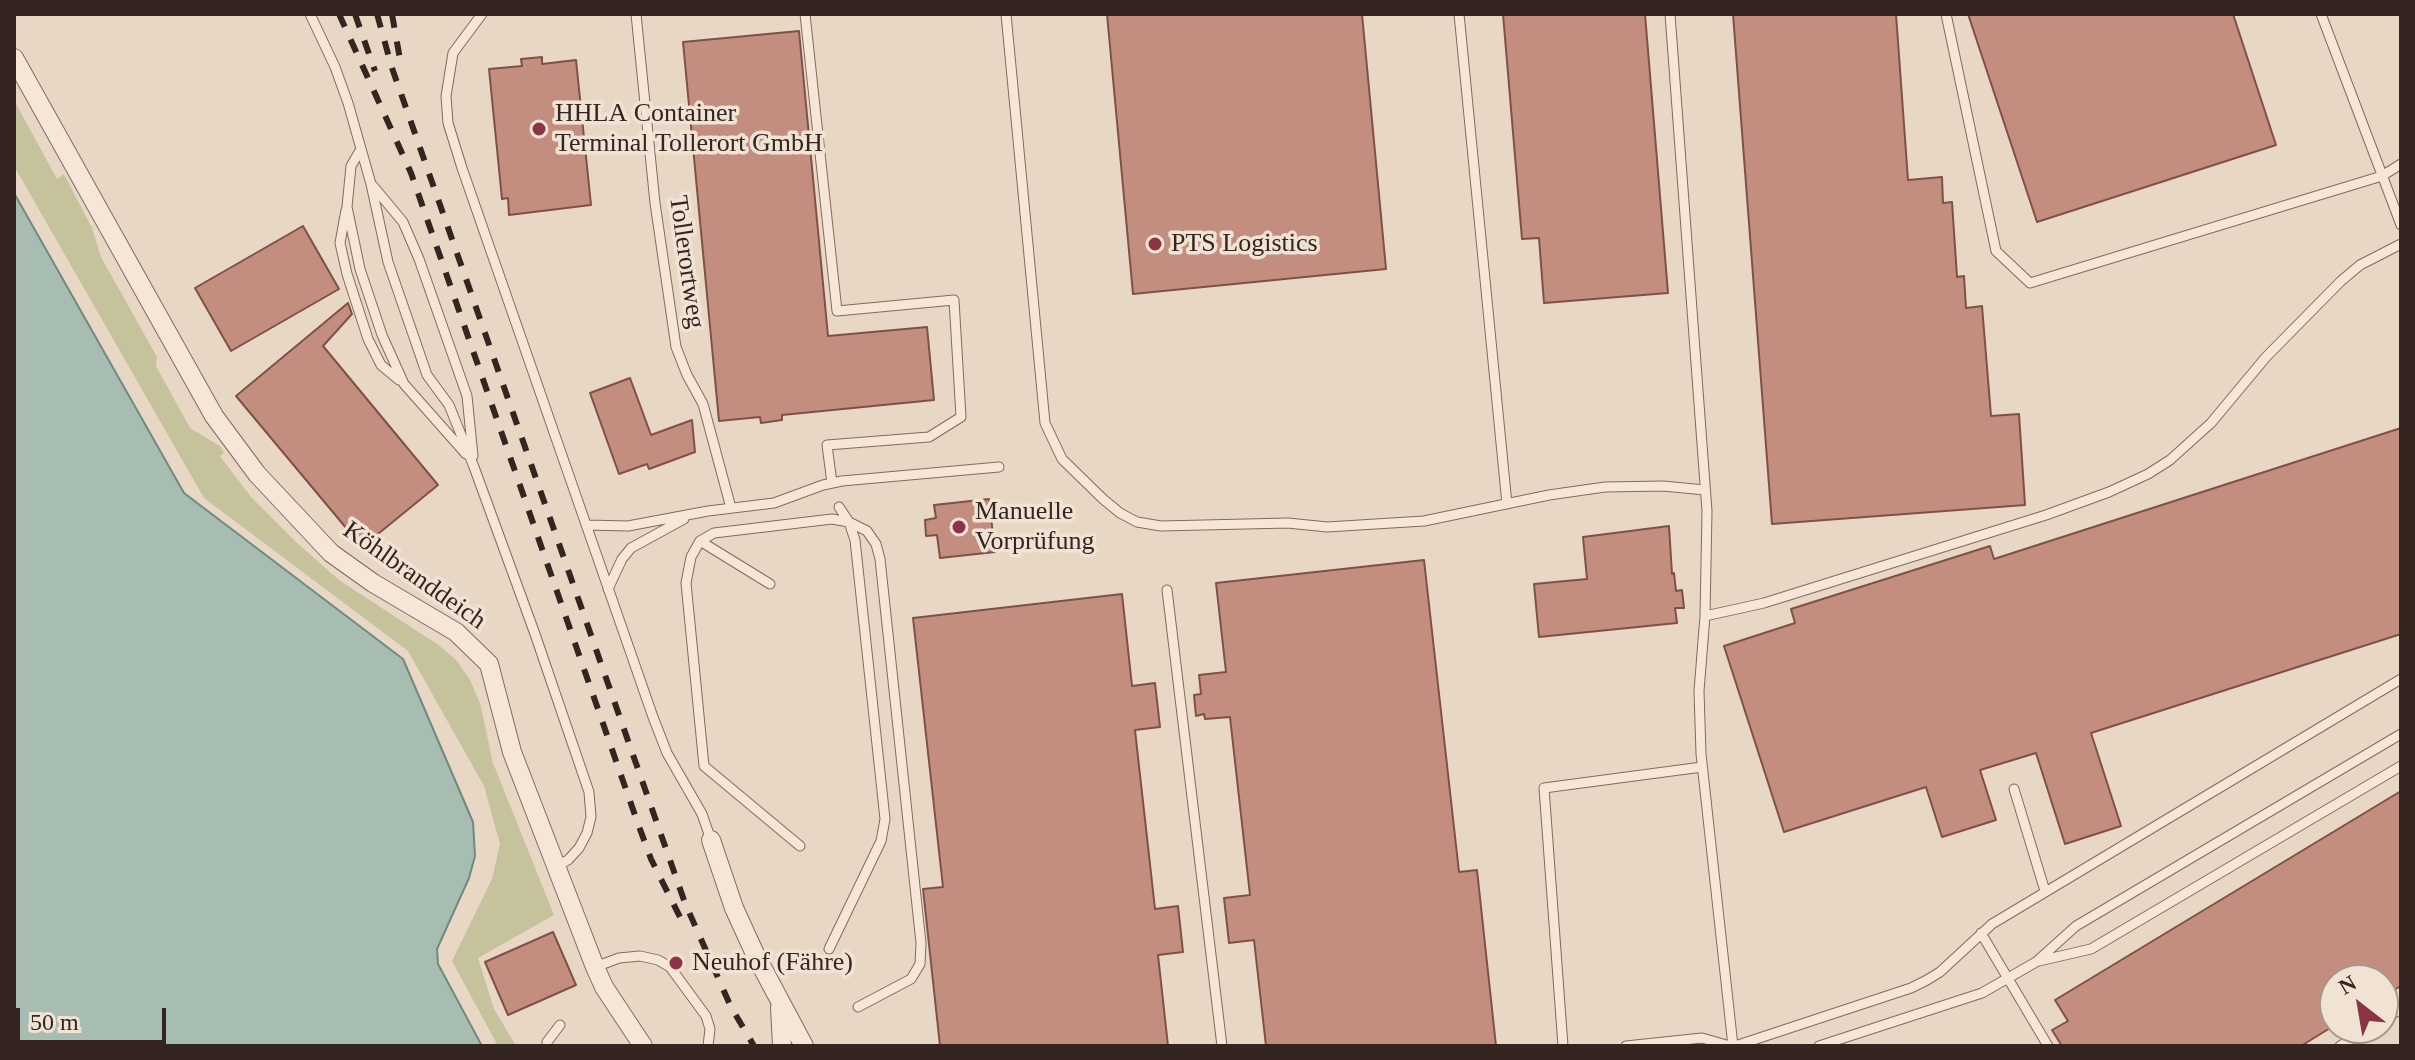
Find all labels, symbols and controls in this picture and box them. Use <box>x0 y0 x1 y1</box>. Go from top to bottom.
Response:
place label: HHLA Container Terminal Tollerort GmbH <box>555 98 823 160</box>
marker: HHLA Container Terminal Tollerort GmbH <box>530 120 548 138</box>
street label: Tollerortweg <box>661 194 711 330</box>
place label: PTS Logistics <box>1171 228 1318 260</box>
marker: PTS Logistics <box>1146 235 1164 253</box>
place label: Manuelle Vorprüfung <box>975 496 1094 558</box>
street label: Köhlbranddeich <box>336 515 492 637</box>
marker: Manuelle Vorprüfung <box>950 518 968 536</box>
place label: Neuhof (Fähre) <box>692 947 853 979</box>
marker: Neuhof (Fähre) <box>667 954 685 972</box>
north arrow <box>2319 964 2399 1044</box>
text: N <box>2334 970 2361 1000</box>
scale bar <box>20 992 170 1042</box>
text: 50 m <box>30 1009 79 1035</box>

